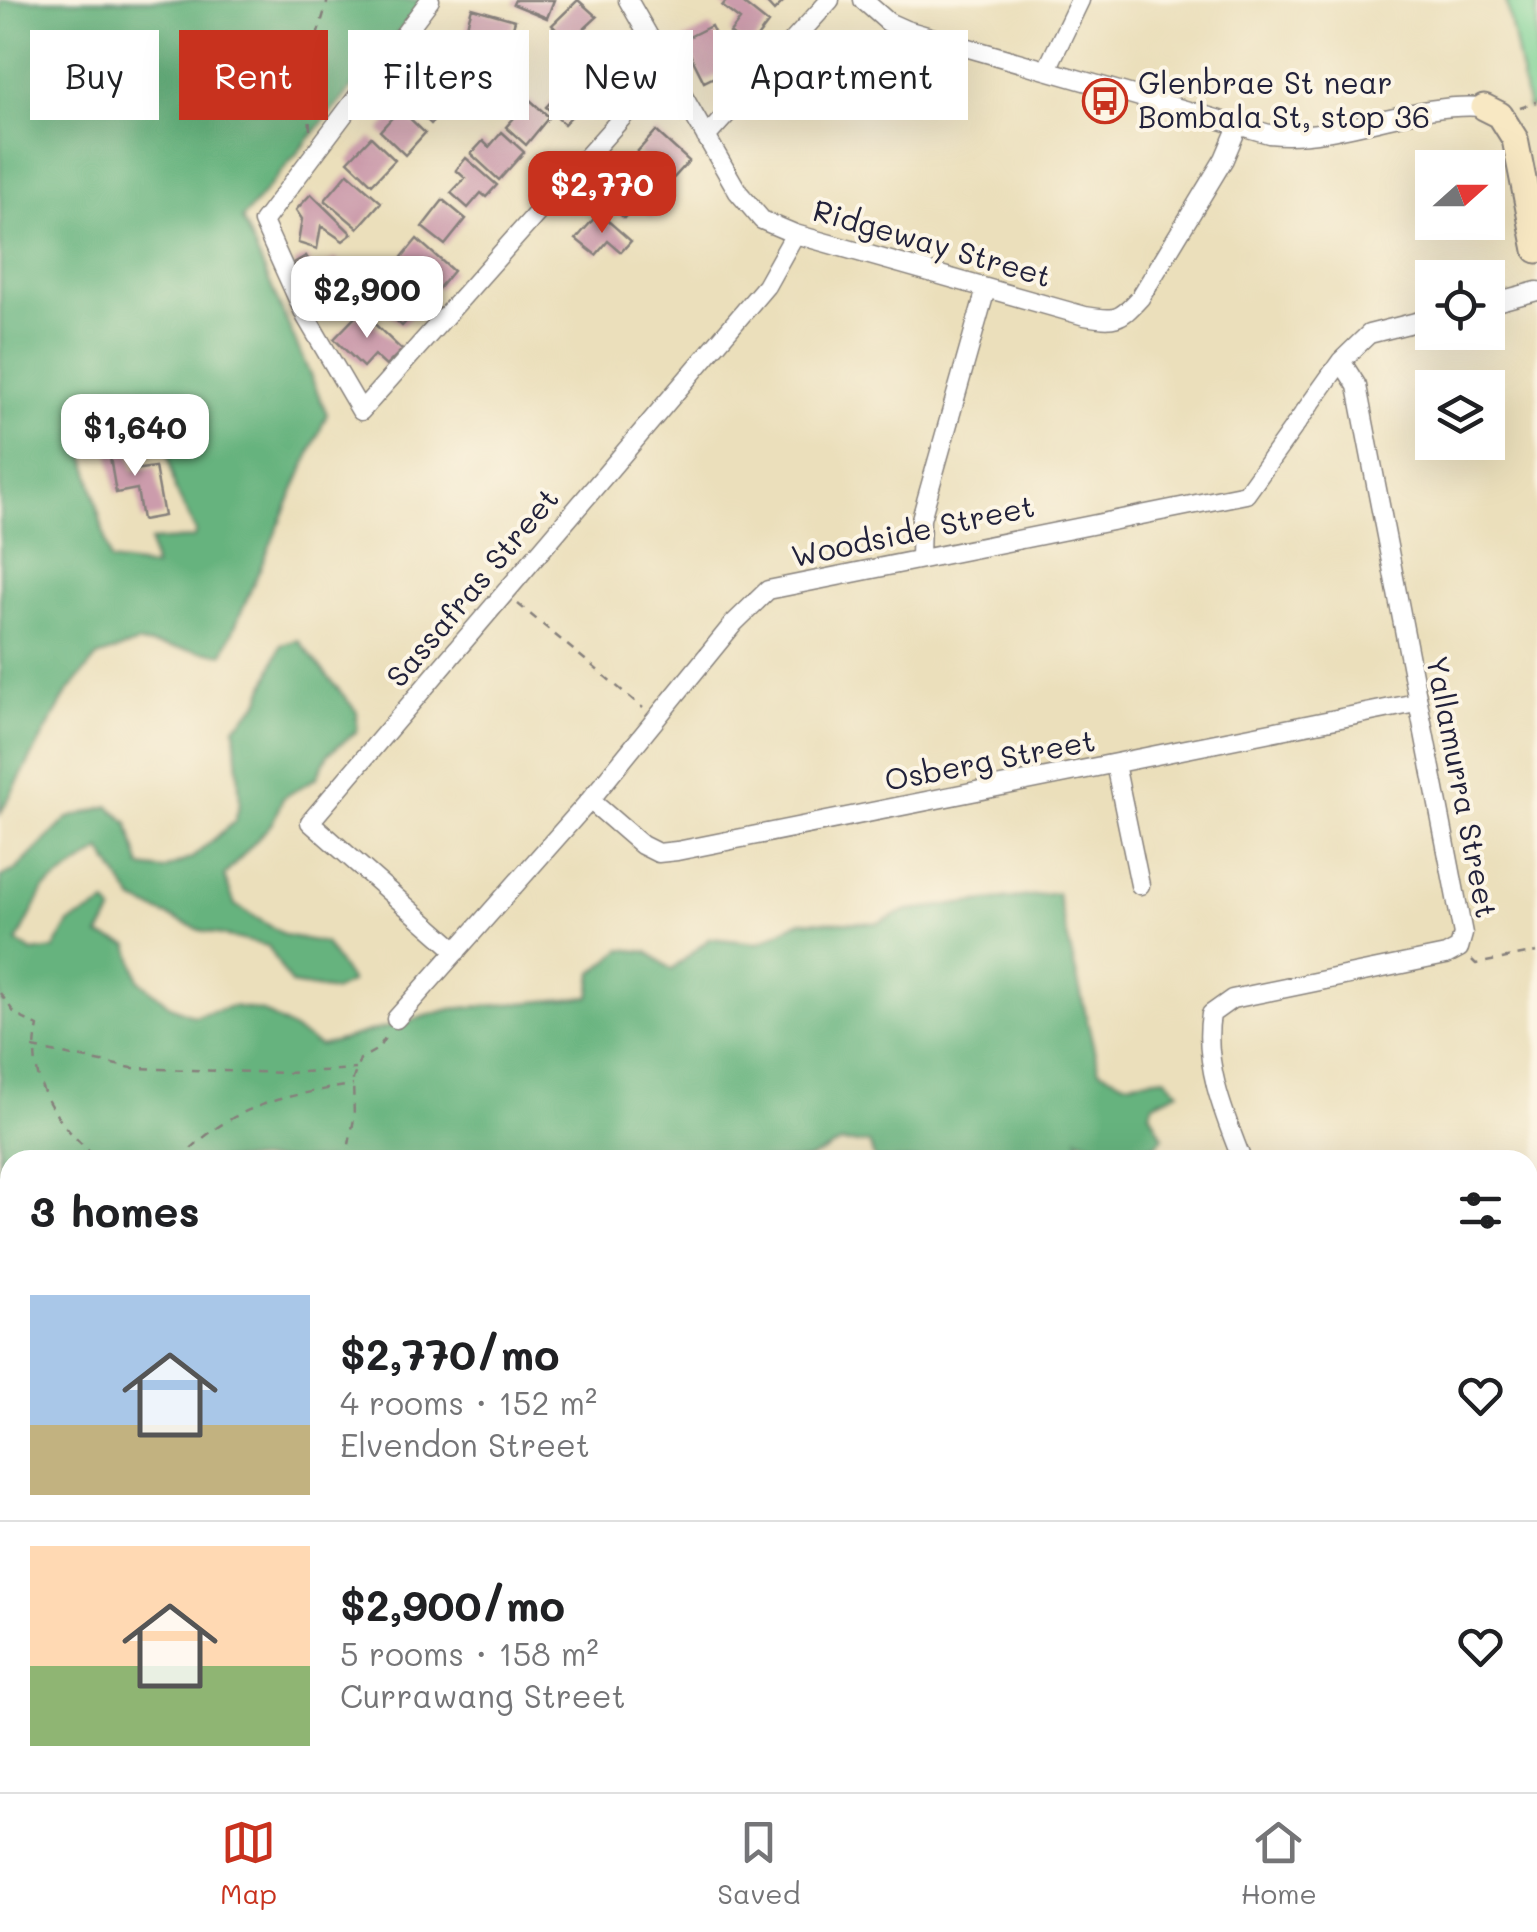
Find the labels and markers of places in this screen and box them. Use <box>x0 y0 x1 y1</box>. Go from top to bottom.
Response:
place label: Glenbrae St near Bombala St, stop 36 <box>1138 62 1430 136</box>
bus stop icon: Glenbrae St near Bombala St, stop 36 <box>1082 78 1128 124</box>
pin: $2,770 <box>521 151 683 236</box>
pin: $2,900 <box>286 256 448 341</box>
pin: $1,640 <box>54 394 216 479</box>

